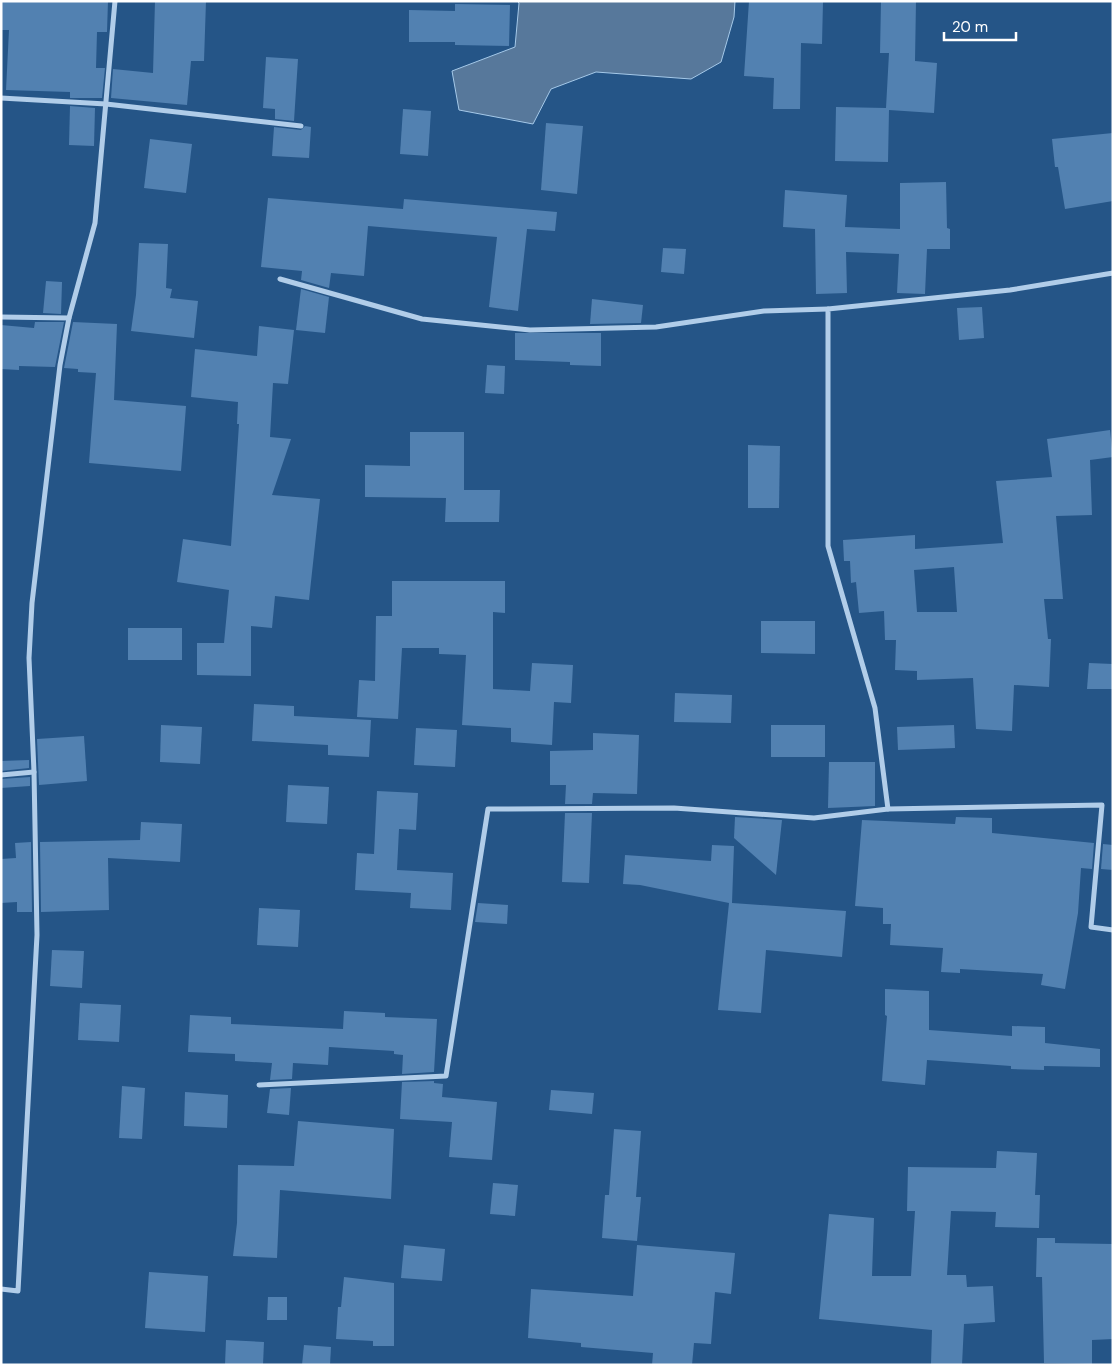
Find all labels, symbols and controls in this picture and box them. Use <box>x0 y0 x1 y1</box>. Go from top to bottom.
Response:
scale bar <box>944 10 1016 42</box>
text: 20 m <box>952 17 988 37</box>

